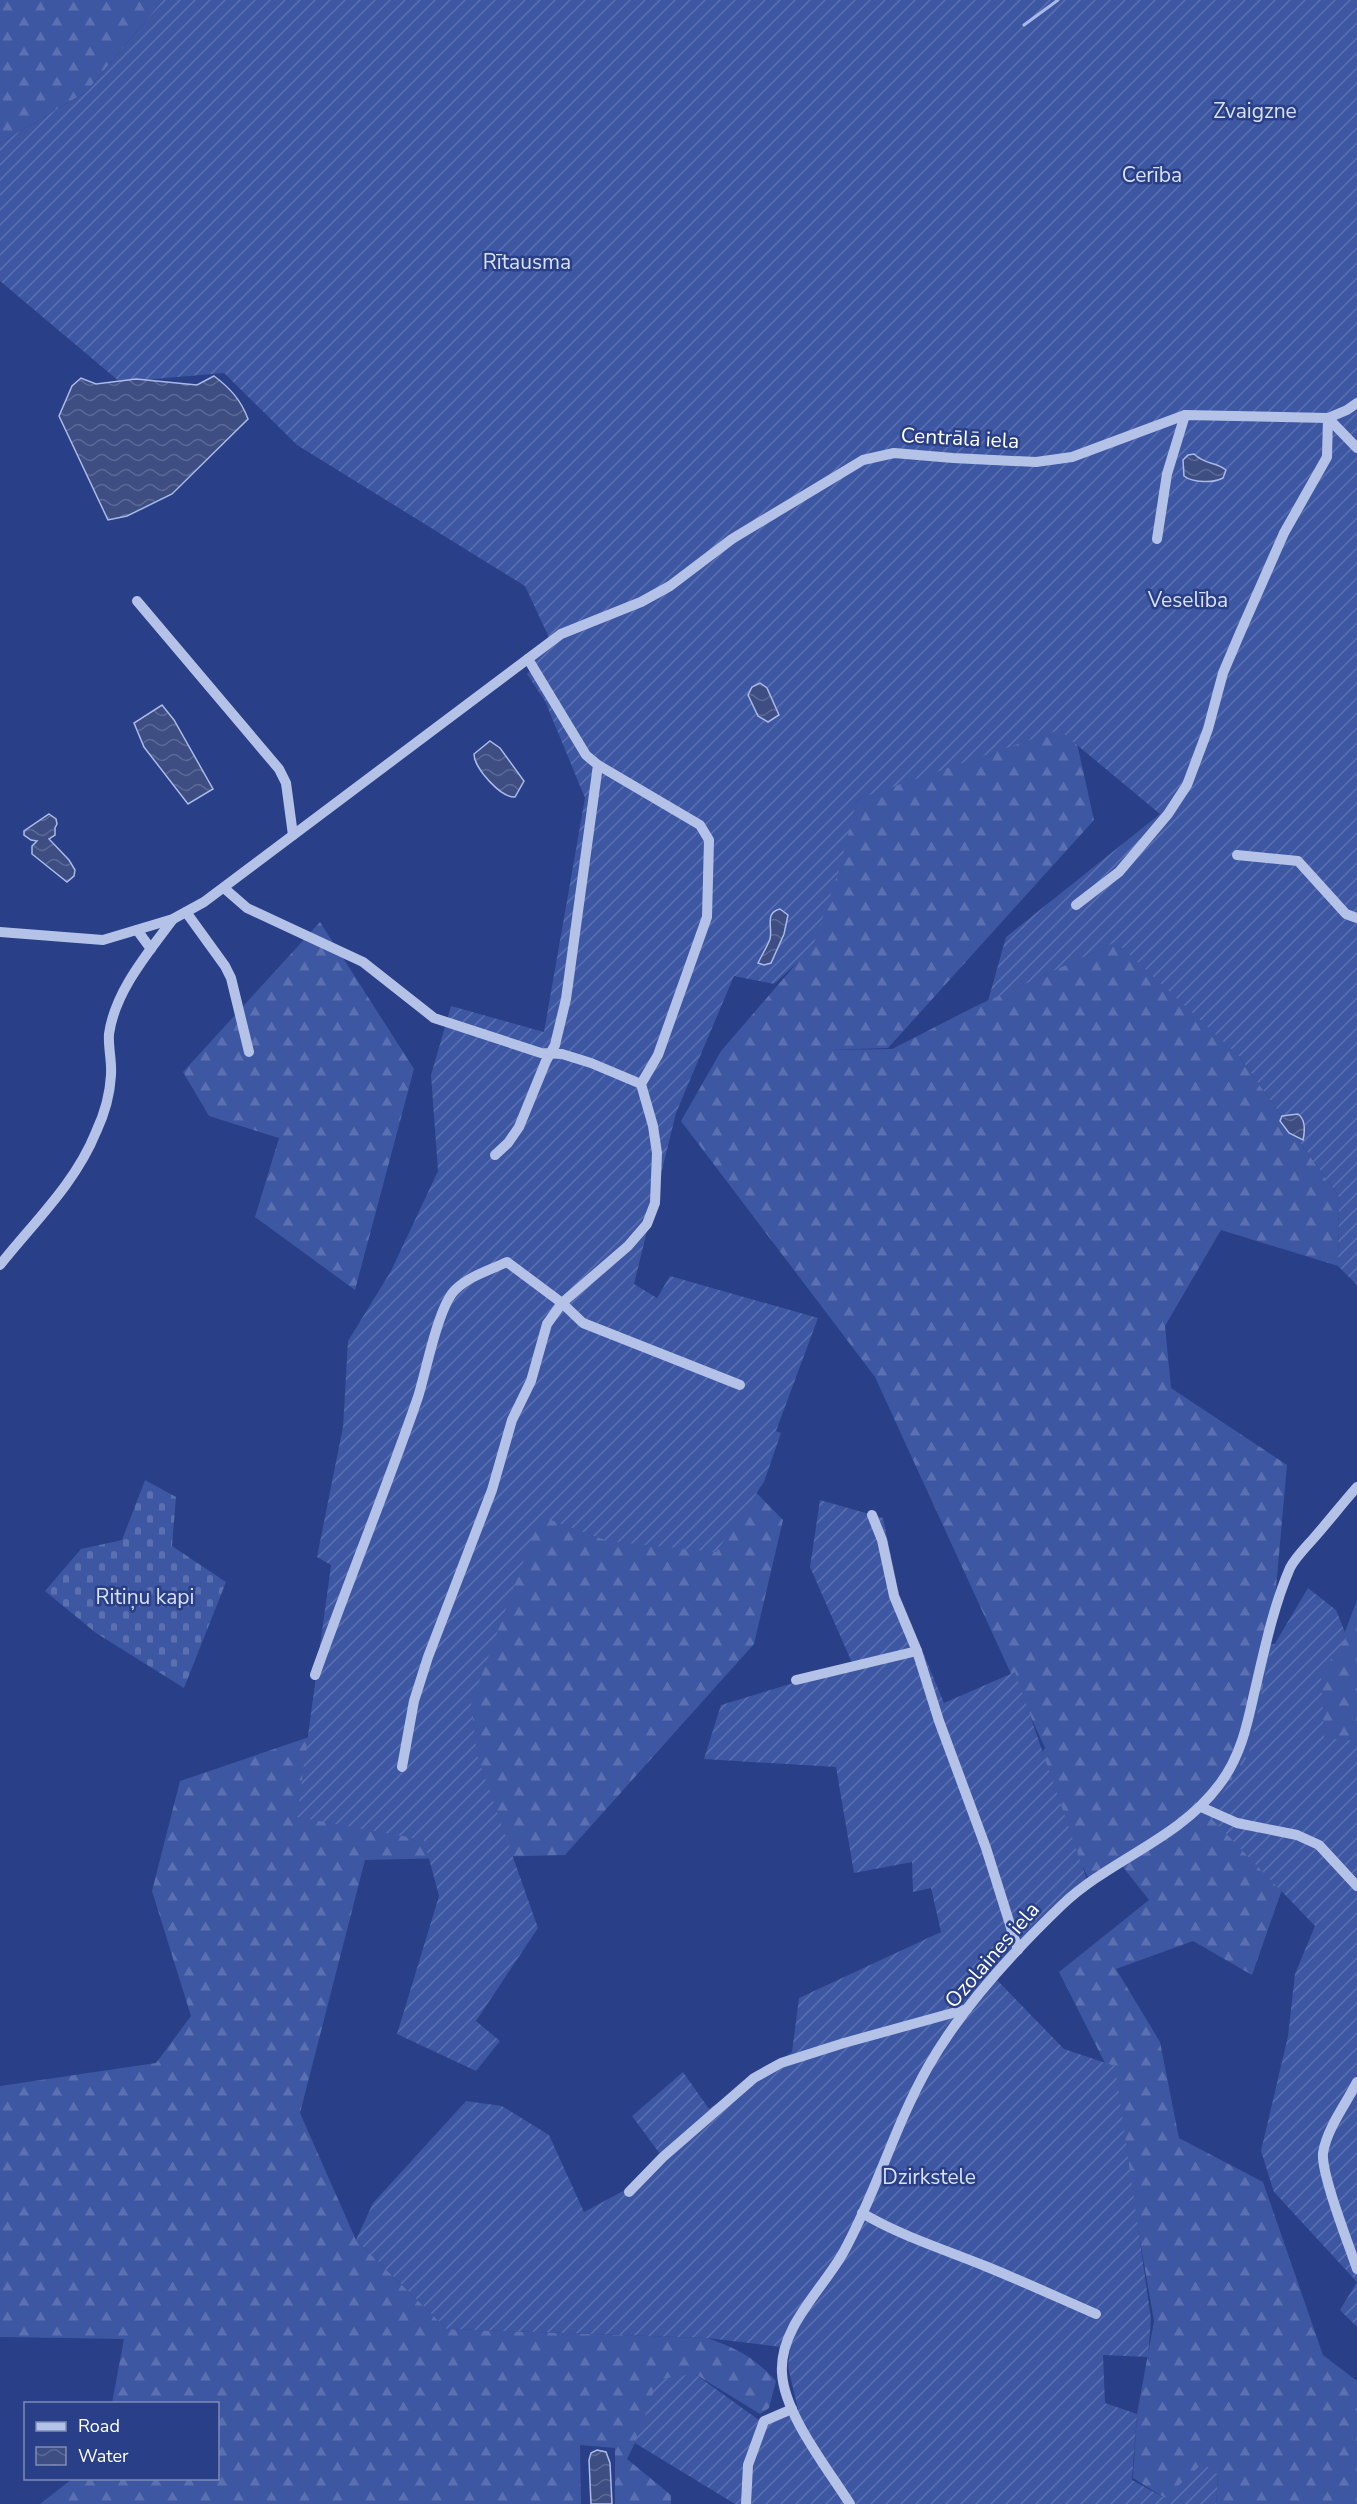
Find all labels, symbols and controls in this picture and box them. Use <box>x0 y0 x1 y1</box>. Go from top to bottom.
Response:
park label: Zvaigzne <box>1213 97 1297 125</box>
park label: Cerība <box>1122 161 1182 189</box>
park label: Rītausma <box>483 248 571 276</box>
street label: Centrālā iela <box>900 421 1020 455</box>
park label: Veselība <box>1147 586 1228 614</box>
park label: Ritiņu kapi <box>96 1583 194 1611</box>
street label: Ozolaines iela <box>938 1896 1046 2014</box>
park label: Dzirkstele <box>882 2163 976 2191</box>
legend <box>24 2402 219 2480</box>
text: Road <box>78 2414 120 2438</box>
text: Water <box>78 2444 129 2468</box>

